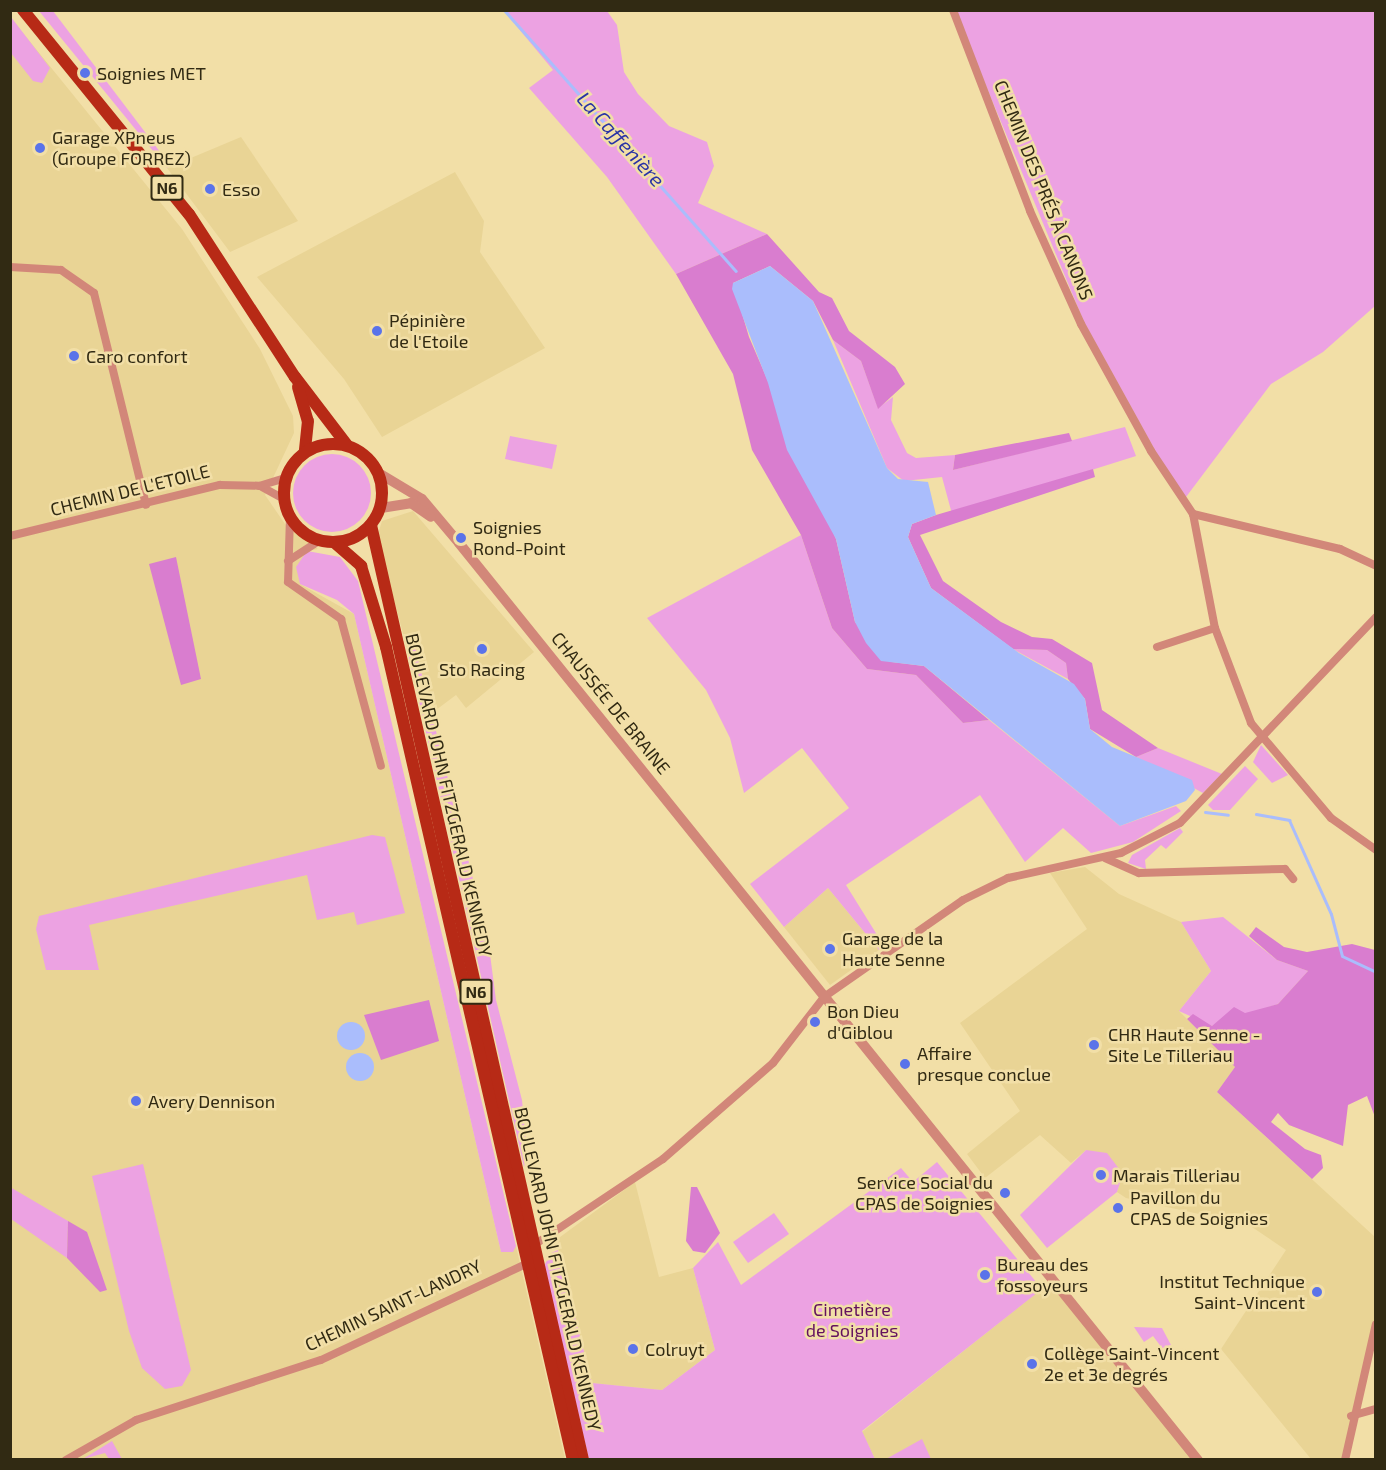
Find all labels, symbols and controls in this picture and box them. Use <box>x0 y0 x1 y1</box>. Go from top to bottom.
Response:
place label: Soignies MET <box>97 62 206 84</box>
marker: Soignies MET <box>78 66 92 80</box>
street label: CHEMIN DES PRÉS À CANONS <box>990 77 1098 303</box>
water label: La Caffenière <box>572 87 670 191</box>
place label: Garage XPneus (Groupe FORREZ) <box>52 127 191 170</box>
marker: Garage XPneus (Groupe FORREZ) <box>33 141 47 155</box>
road number: N6 <box>150 175 184 201</box>
place label: Esso <box>222 178 261 200</box>
marker: Esso <box>203 182 217 196</box>
place label: Pépinière de l'Etoile <box>389 310 468 352</box>
marker: Pépinière de l'Etoile <box>370 324 384 338</box>
place label: Caro confort <box>86 345 188 367</box>
marker: Caro confort <box>67 349 81 363</box>
street label: CHEMIN DE L'ETOILE <box>48 460 212 520</box>
place label: Soignies Rond-Point <box>473 517 566 560</box>
marker: Soignies Rond-Point <box>454 531 468 545</box>
street label: CHAUSSÉE DE BRAINE <box>547 628 675 778</box>
street label: BOULEVARD JOHN FITZGERALD KENNEDY <box>401 631 497 959</box>
marker: Sto Racing <box>475 642 489 656</box>
place label: Sto Racing <box>439 658 525 680</box>
place label: Garage de la Haute Senne <box>842 928 945 970</box>
marker: Garage de la Haute Senne <box>823 942 837 956</box>
road number: N6 <box>460 979 492 1005</box>
place label: Bon Dieu d'Giblou <box>827 1001 899 1044</box>
marker: Bon Dieu d'Giblou <box>808 1015 822 1029</box>
place label: CHR Haute Senne - Site Le Tilleriau <box>1108 1024 1261 1066</box>
marker: CHR Haute Senne - Site Le Tilleriau <box>1085 1036 1103 1054</box>
place label: Affaire presque conclue <box>917 1043 1051 1086</box>
marker: Affaire presque conclue <box>898 1057 912 1071</box>
place label: Avery Dennison <box>148 1090 276 1112</box>
marker: Avery Dennison <box>129 1094 143 1108</box>
street label: BOULEVARD JOHN FITZGERALD KENNEDY <box>510 1105 606 1433</box>
place label: Marais Tilleriau <box>1113 1164 1240 1186</box>
marker: Marais Tilleriau <box>1094 1168 1108 1182</box>
place label: Service Social du CPAS de Soignies <box>855 1172 993 1214</box>
marker: Service Social du CPAS de Soignies <box>998 1186 1012 1200</box>
place label: Pavillon du CPAS de Soignies <box>1130 1187 1268 1230</box>
marker: Pavillon du CPAS de Soignies <box>1111 1201 1125 1215</box>
place label: Bureau des fossoyeurs <box>997 1254 1088 1296</box>
street label: CHEMIN SAINT-LANDRY <box>301 1255 485 1355</box>
marker: Bureau des fossoyeurs <box>978 1268 992 1282</box>
place label: Institut Technique Saint-Vincent <box>1159 1271 1305 1314</box>
marker: Institut Technique Saint-Vincent <box>1310 1285 1324 1299</box>
park label: Cimetière de Soignies <box>806 1299 898 1342</box>
place label: Colruyt <box>645 1338 705 1360</box>
marker: Colruyt <box>626 1342 640 1356</box>
place label: Collège Saint-Vincent 2e et 3e degrés <box>1044 1343 1219 1386</box>
marker: Collège Saint-Vincent 2e et 3e degrés <box>1025 1357 1039 1371</box>

